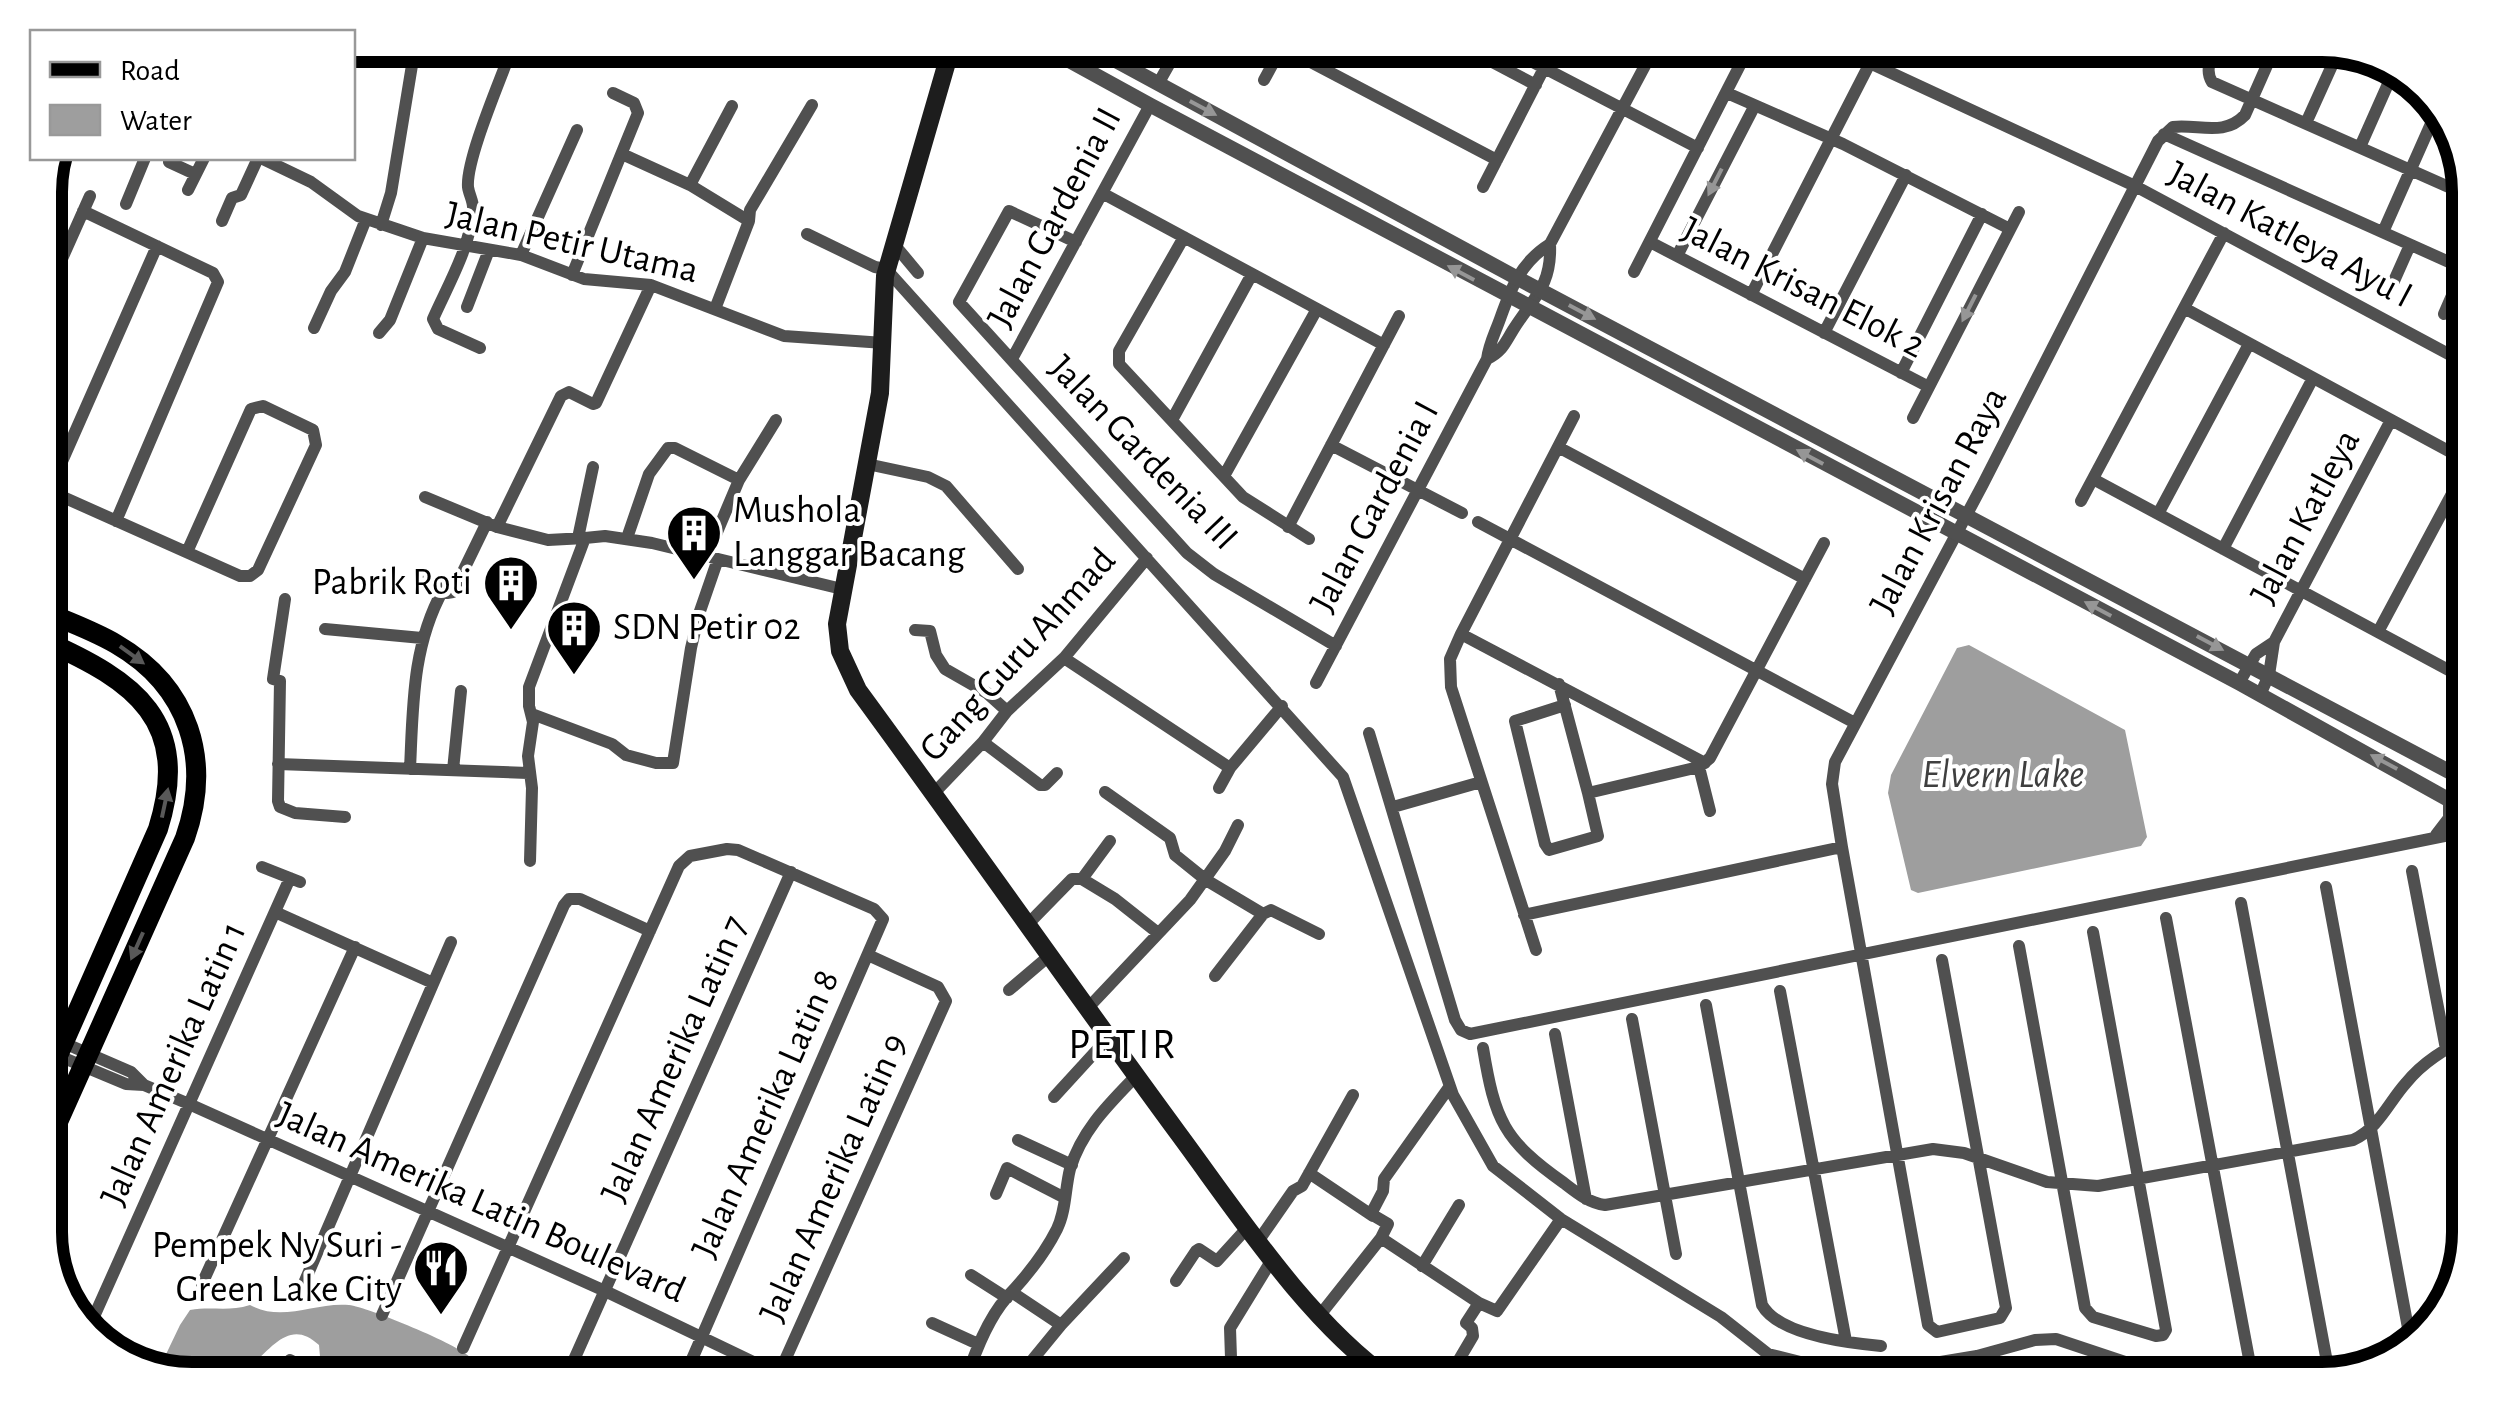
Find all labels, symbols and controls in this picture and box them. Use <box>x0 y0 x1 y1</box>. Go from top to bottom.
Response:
legend <box>30 30 355 160</box>
text: Road <box>120 56 180 86</box>
one-way arrow <box>1189 99 1218 116</box>
street label: Jalan Gardenia II <box>981 102 1129 334</box>
text: Water <box>120 106 192 136</box>
street label: Jalan Katleya Ayu I <box>2162 155 2418 315</box>
one-way arrow <box>1707 167 1724 196</box>
street label: Jalan Petir Utama <box>442 196 702 290</box>
street label: Jalan Krisan Elok 2 <box>1675 210 1931 366</box>
one-way arrow <box>1447 264 1476 281</box>
one-way arrow <box>1961 294 1978 323</box>
one-way arrow <box>1567 303 1596 320</box>
street label: Jalan Gardenia III <box>1041 349 1245 557</box>
street label: Jalan Krisan Raya <box>1863 381 2015 621</box>
street label: Jalan Gardenia I <box>1304 395 1446 619</box>
street label: Jalan Katleya <box>2244 424 2368 610</box>
one-way arrow <box>1796 449 1825 466</box>
place label: Mushola Langgar Bacang <box>733 492 966 574</box>
building icon: Mushola Langgar Bacang <box>664 503 724 582</box>
street label: Gang Guru Ahmad <box>913 541 1123 769</box>
building icon: Pabrik Roti <box>481 553 541 632</box>
place label: Pabrik Roti <box>312 564 472 602</box>
building icon: SDN Petir 02 <box>544 598 604 677</box>
one-way arrow <box>2083 601 2112 618</box>
place label: SDN Petir 02 <box>613 609 801 647</box>
one-way arrow <box>2195 635 2224 652</box>
one-way arrow <box>119 645 145 665</box>
one-way arrow <box>2370 754 2399 771</box>
water label: Elvern Lake <box>1922 755 2084 795</box>
one-way arrow <box>157 787 173 818</box>
street label: Jalan Amerika Latin 7 <box>595 910 755 1208</box>
street label: Jalan Amerika Latin 1 <box>94 916 254 1212</box>
one-way arrow <box>129 931 145 961</box>
street label: Jalan Amerika Latin 8 <box>685 964 847 1264</box>
district label: PETIR <box>1068 1024 1178 1066</box>
street label: Jalan Amerika Latin 9 <box>753 1028 915 1328</box>
street label: Jalan Amerika Latin Boulevard <box>271 1096 691 1310</box>
place label: Pempek Ny Suri - Green Lake City <box>152 1227 402 1309</box>
restaurant icon: Pempek Ny Suri - Green Lake City <box>411 1238 471 1317</box>

